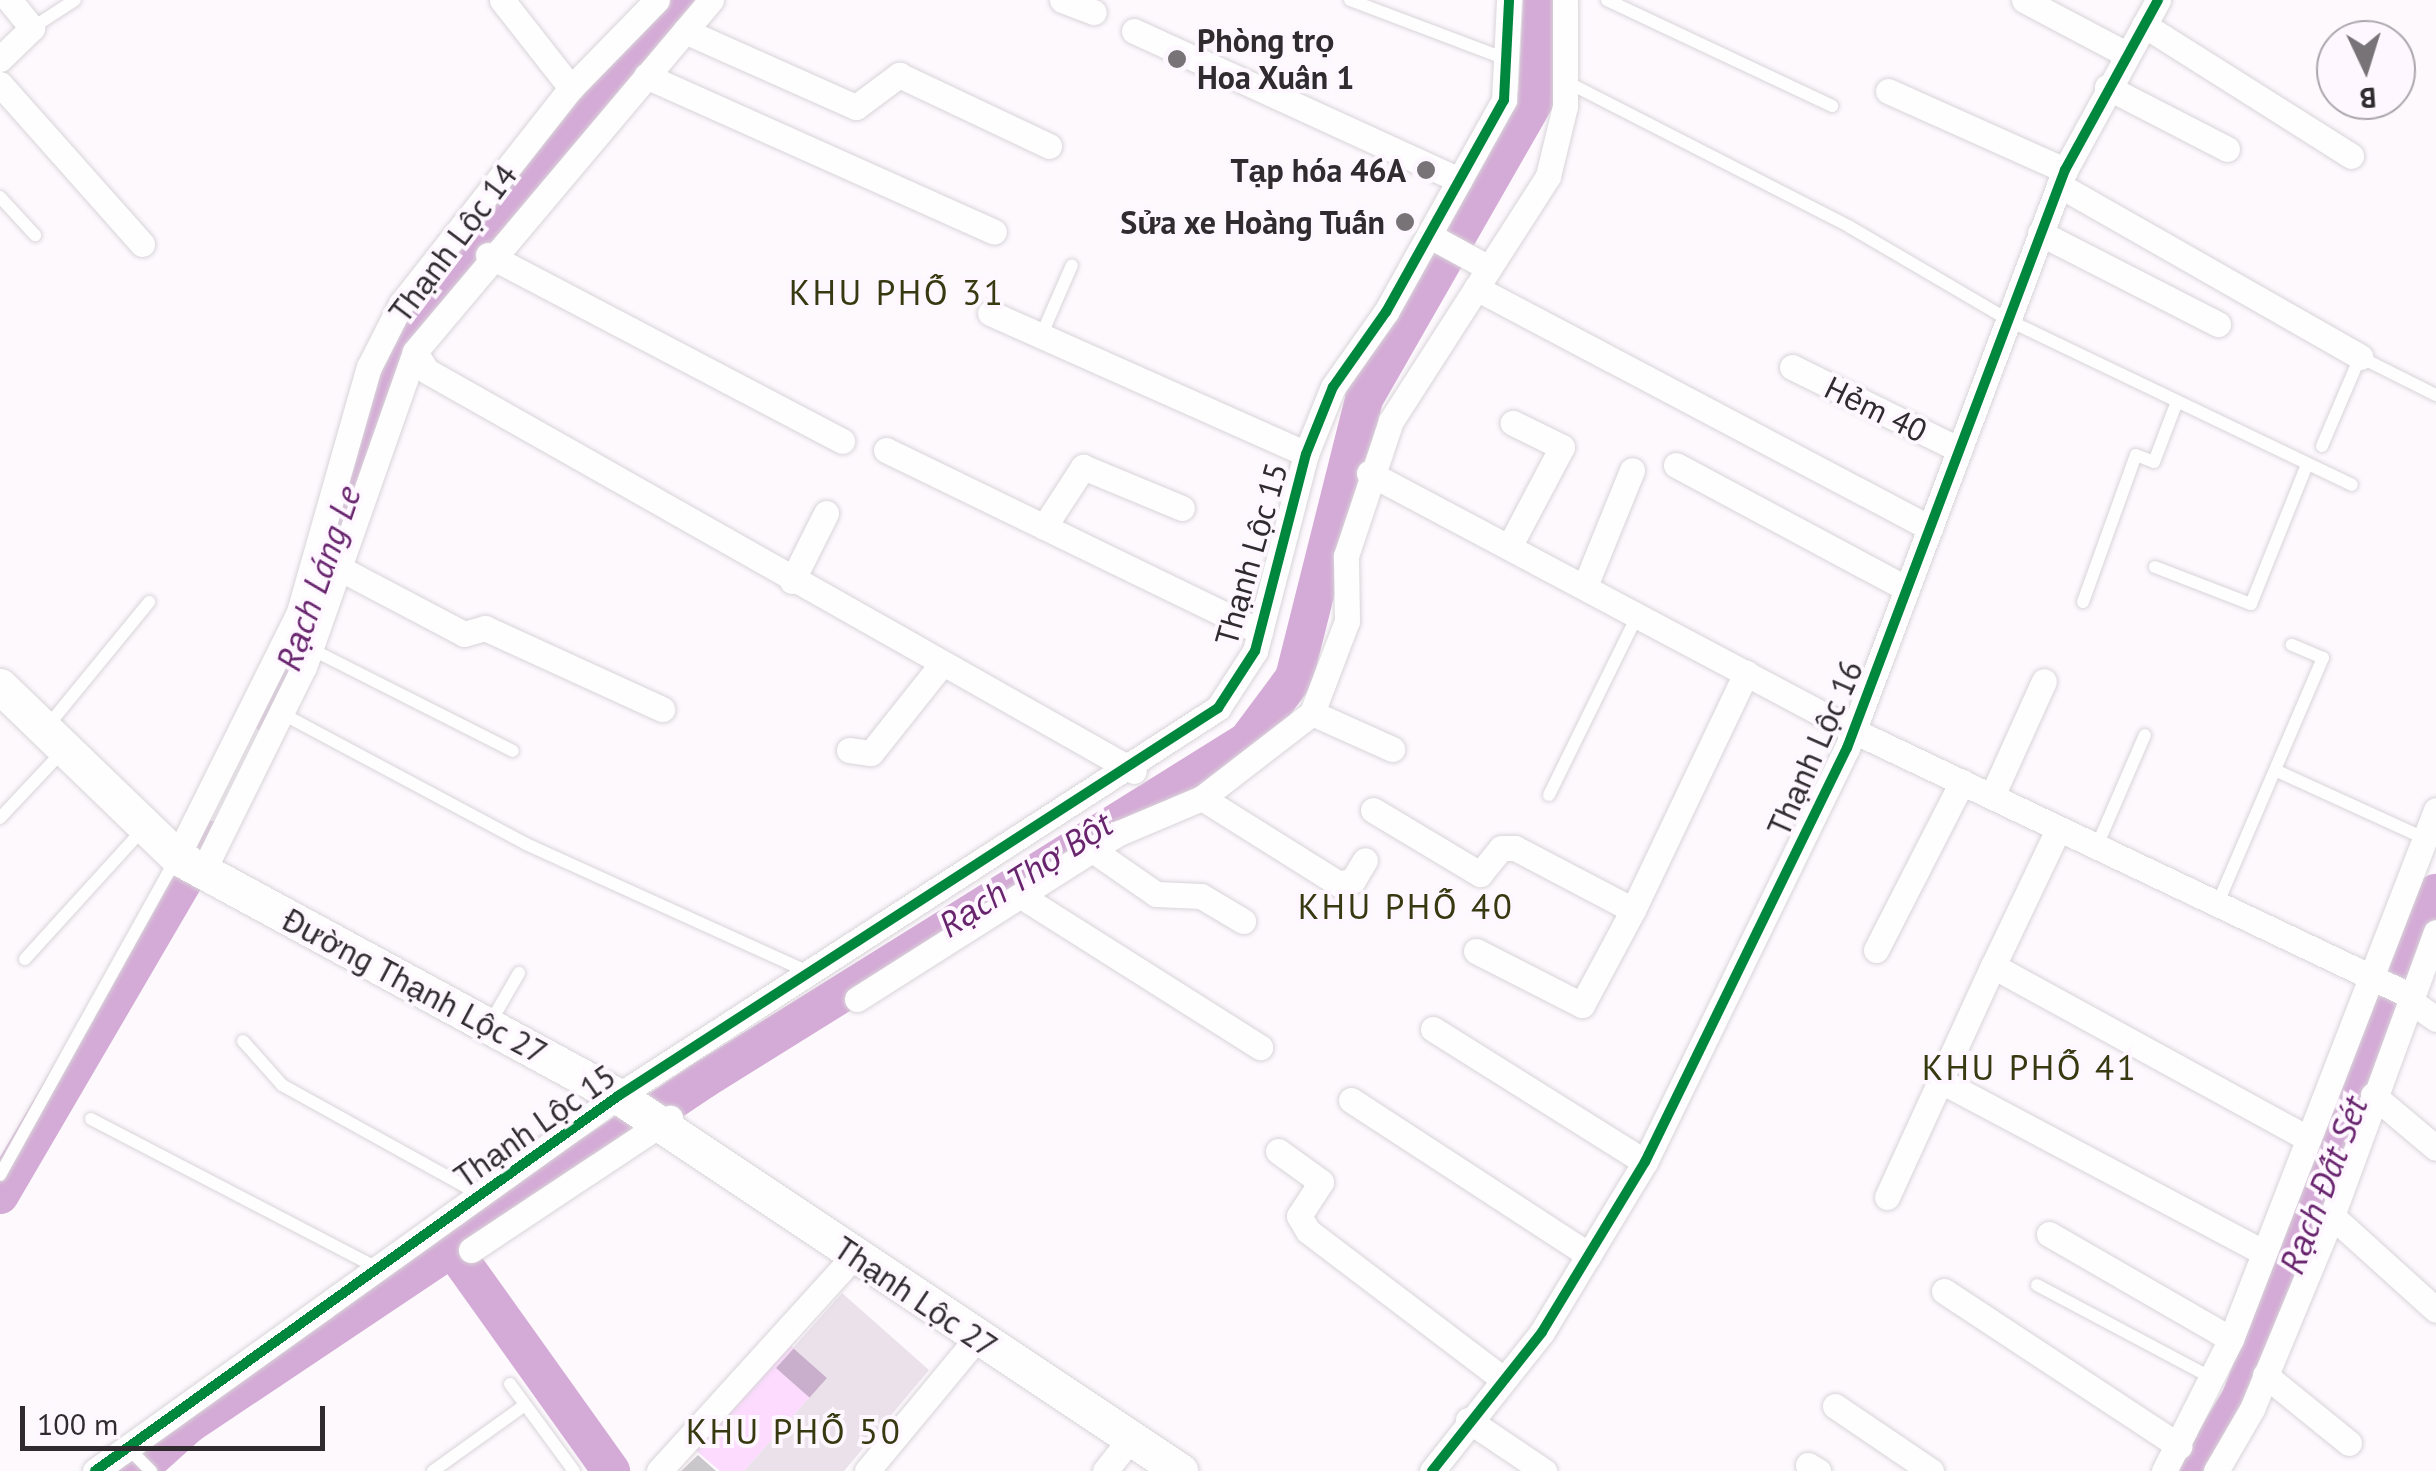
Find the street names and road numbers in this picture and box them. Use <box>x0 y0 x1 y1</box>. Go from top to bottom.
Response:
street label: Thạnh Lộc 14 <box>381 156 525 330</box>
street label: Hẻm 40 <box>1819 368 1933 450</box>
street label: Thạnh Lộc 15 <box>1207 458 1295 650</box>
street label: Thạnh Lộc 16 <box>1759 654 1871 842</box>
street label: Đường Thạnh Lộc 27 <box>276 900 554 1072</box>
street label: Thạnh Lộc 15 <box>447 1056 623 1196</box>
street label: Thạnh Lộc 27 <box>827 1228 1005 1366</box>

